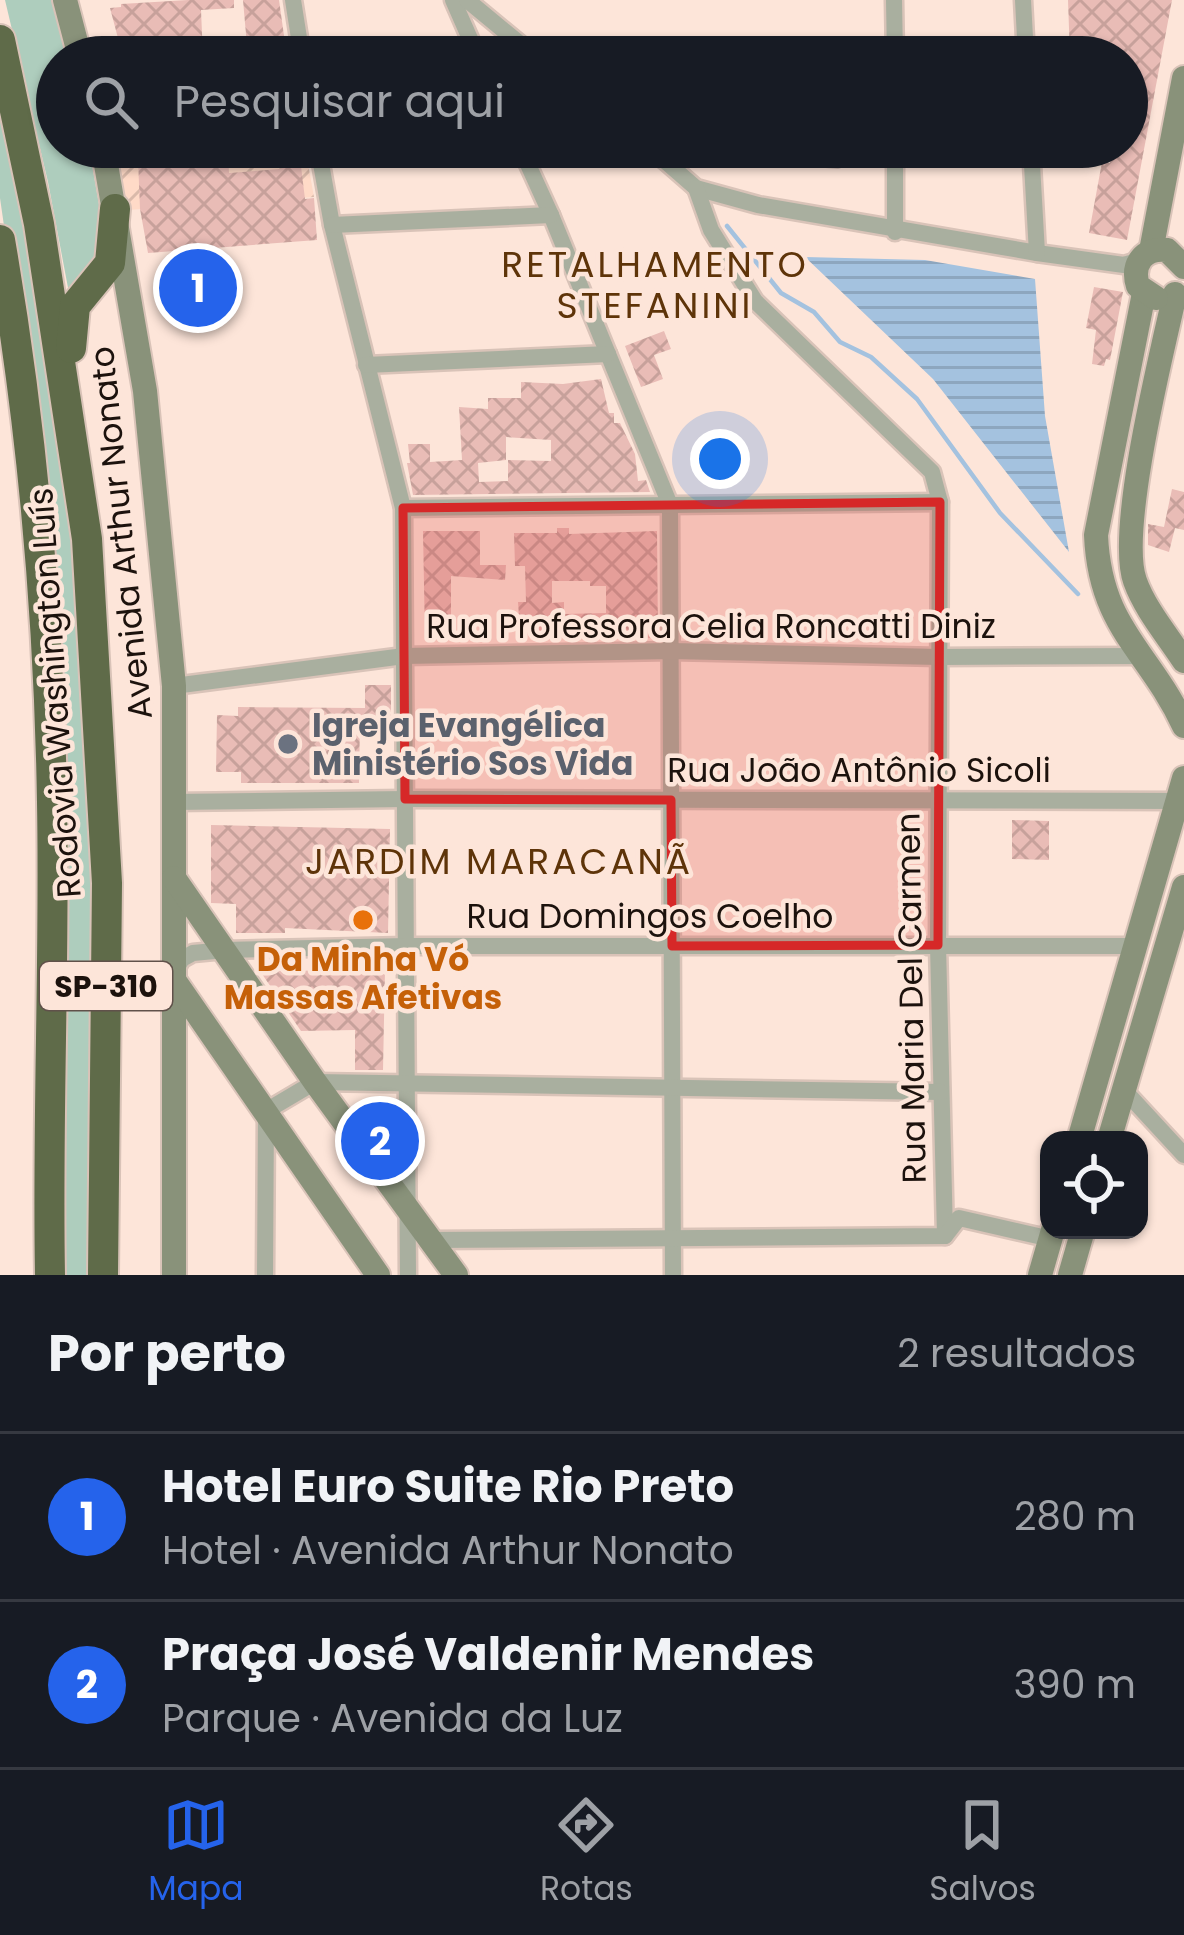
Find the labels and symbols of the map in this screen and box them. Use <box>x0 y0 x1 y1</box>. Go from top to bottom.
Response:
district label: RETALHAMENTO STEFANINI <box>501 239 809 331</box>
pin: 1 <box>159 243 237 333</box>
street label: Avenida Arthur Nonato <box>78 344 164 722</box>
your location <box>690 429 750 489</box>
street label: Rodovia Washington Luís <box>17 487 93 899</box>
street label: Rua Professora Celia Roncatti Diniz <box>426 603 996 650</box>
place label: Igreja Evangélica Ministério Sos Vida <box>312 702 633 787</box>
marker: Igreja Evangélica Ministério Sos Vida <box>275 731 301 757</box>
street label: Rua João Antônio Sicoli <box>667 747 1051 794</box>
street label: Rua Maria Del Carmen <box>884 812 938 1184</box>
district label: JARDIM MARACANÃ <box>305 836 693 887</box>
street label: Rua Domingos Coelho <box>467 893 833 940</box>
marker: Da Minha Vó Massas Afetivas <box>350 907 376 933</box>
place label: Da Minha Vó Massas Afetivas <box>224 936 502 1021</box>
road number: SP-310 <box>40 962 172 1010</box>
pin: 2 <box>341 1096 419 1186</box>

